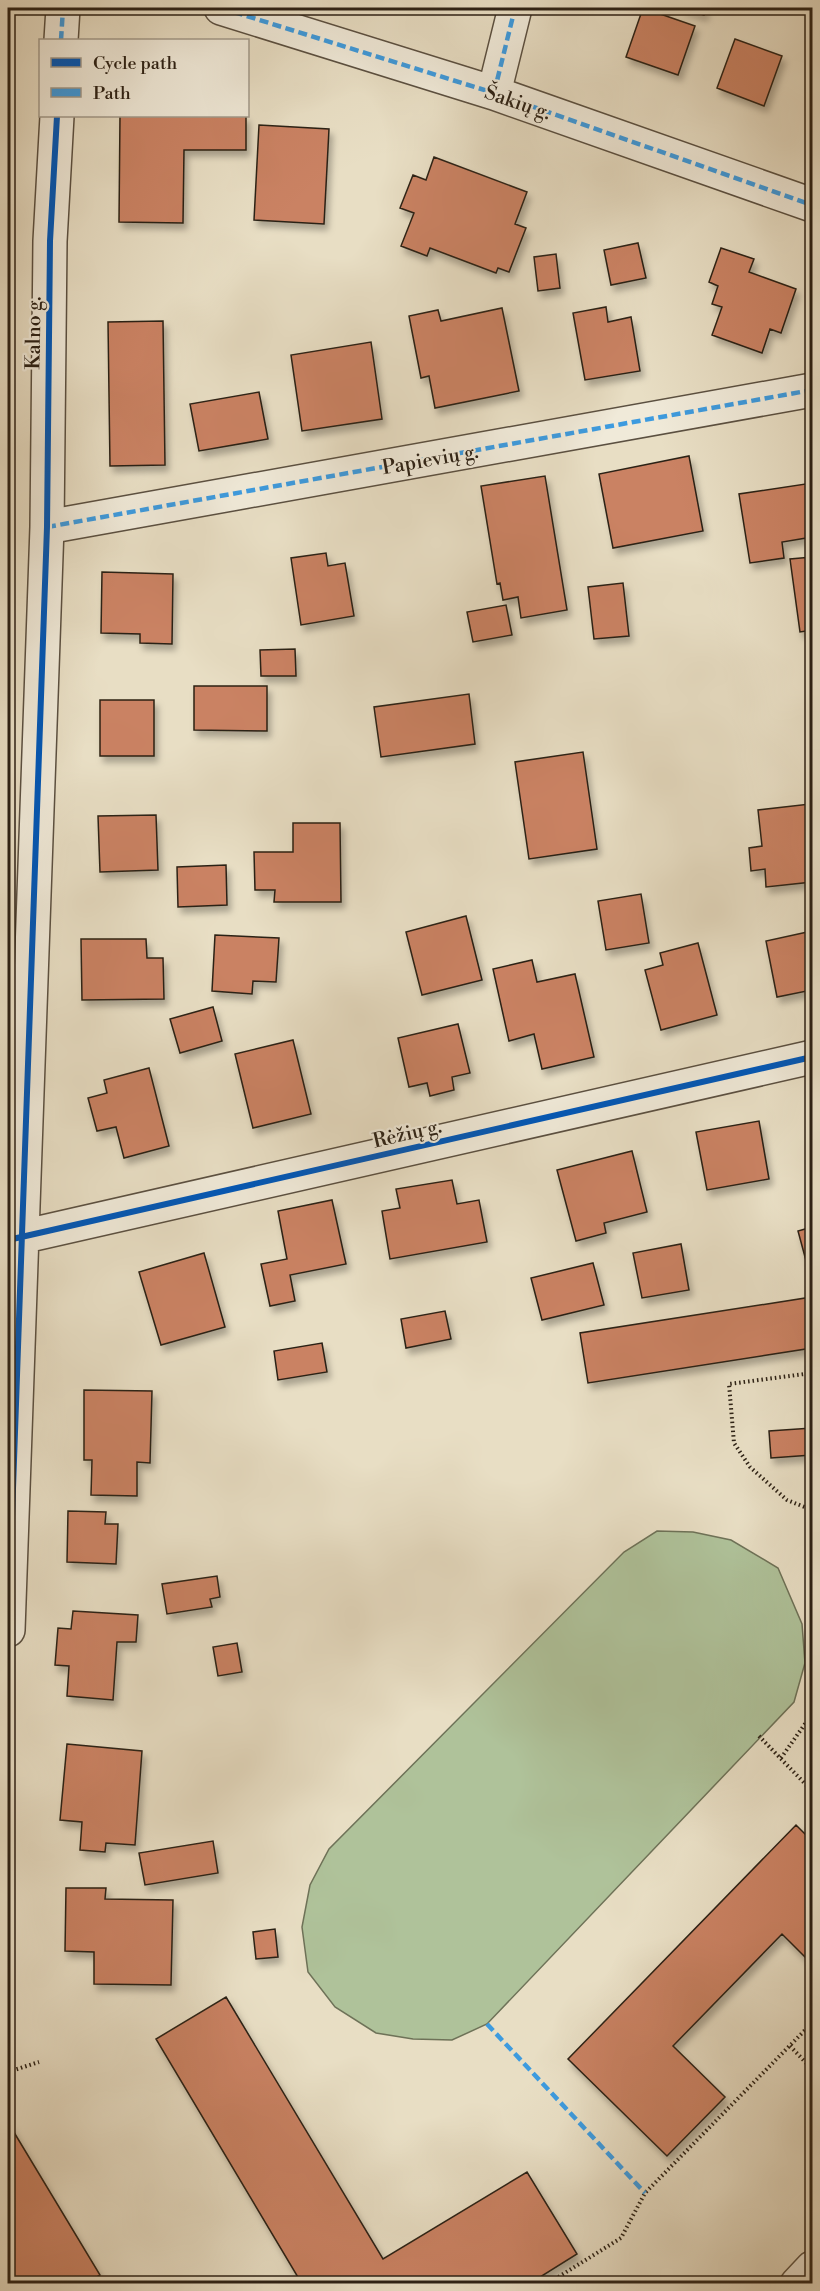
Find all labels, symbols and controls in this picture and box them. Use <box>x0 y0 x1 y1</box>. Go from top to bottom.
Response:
legend <box>39 39 249 117</box>
text: Cycle path <box>93 52 177 75</box>
street label: Šakių g. <box>481 79 554 126</box>
text: Path <box>93 82 131 105</box>
street label: Kalno g. <box>21 296 48 370</box>
street label: Papievių g. <box>380 440 481 481</box>
street label: Rėžių g. <box>370 1114 444 1155</box>

